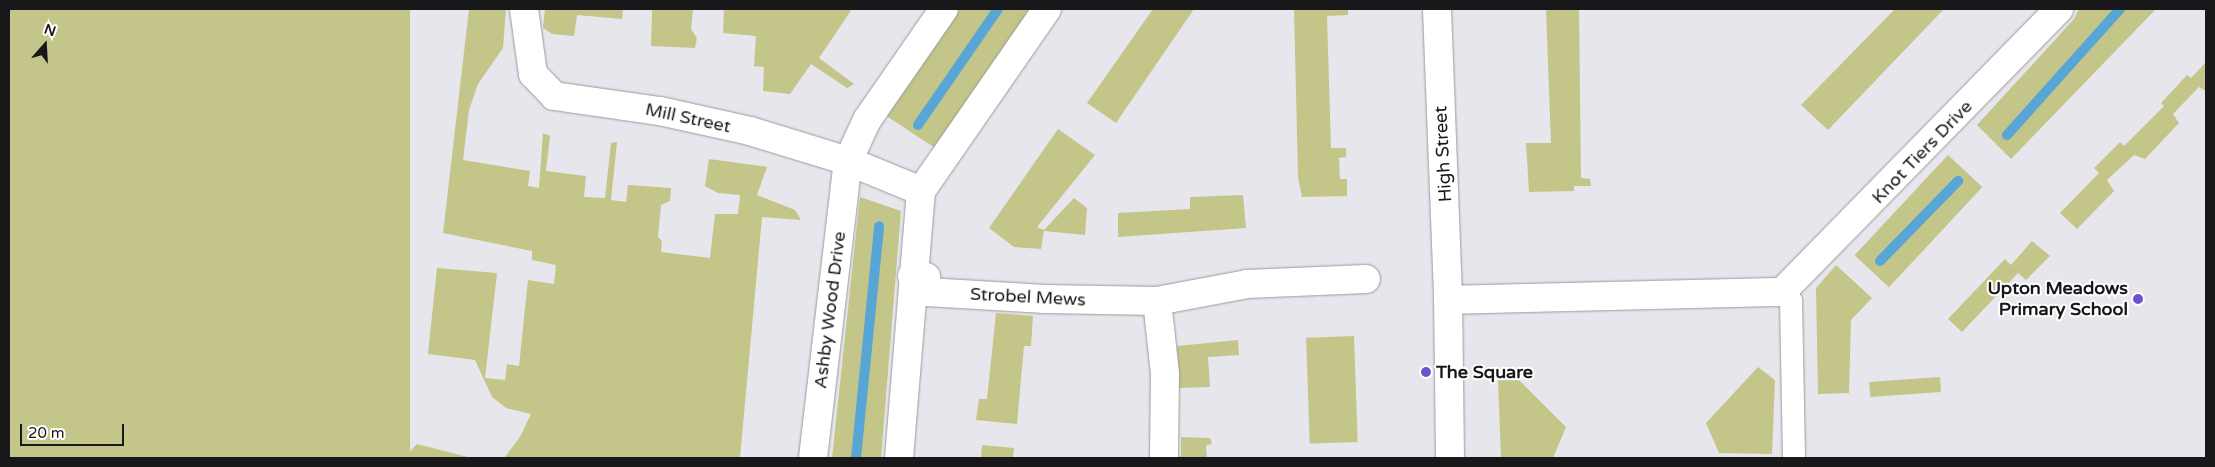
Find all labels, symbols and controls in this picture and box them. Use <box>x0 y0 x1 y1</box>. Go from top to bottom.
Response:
north arrow <box>20 20 70 70</box>
text: N <box>42 20 58 40</box>
street label: Knot Tiers Drive <box>1867 96 1977 208</box>
street label: Mill Street <box>643 98 733 138</box>
street label: High Street <box>1430 105 1456 203</box>
street label: Ashby Wood Drive <box>810 230 850 390</box>
place label: Upton Meadows Primary School <box>1988 278 2128 320</box>
street label: Strobel Mews <box>970 283 1086 311</box>
marker: Upton Meadows Primary School <box>2132 293 2144 305</box>
place label: The Square <box>1436 361 1533 383</box>
marker: The Square <box>1420 366 1432 378</box>
scale bar <box>22 414 126 446</box>
text: 20 m <box>28 424 65 442</box>

